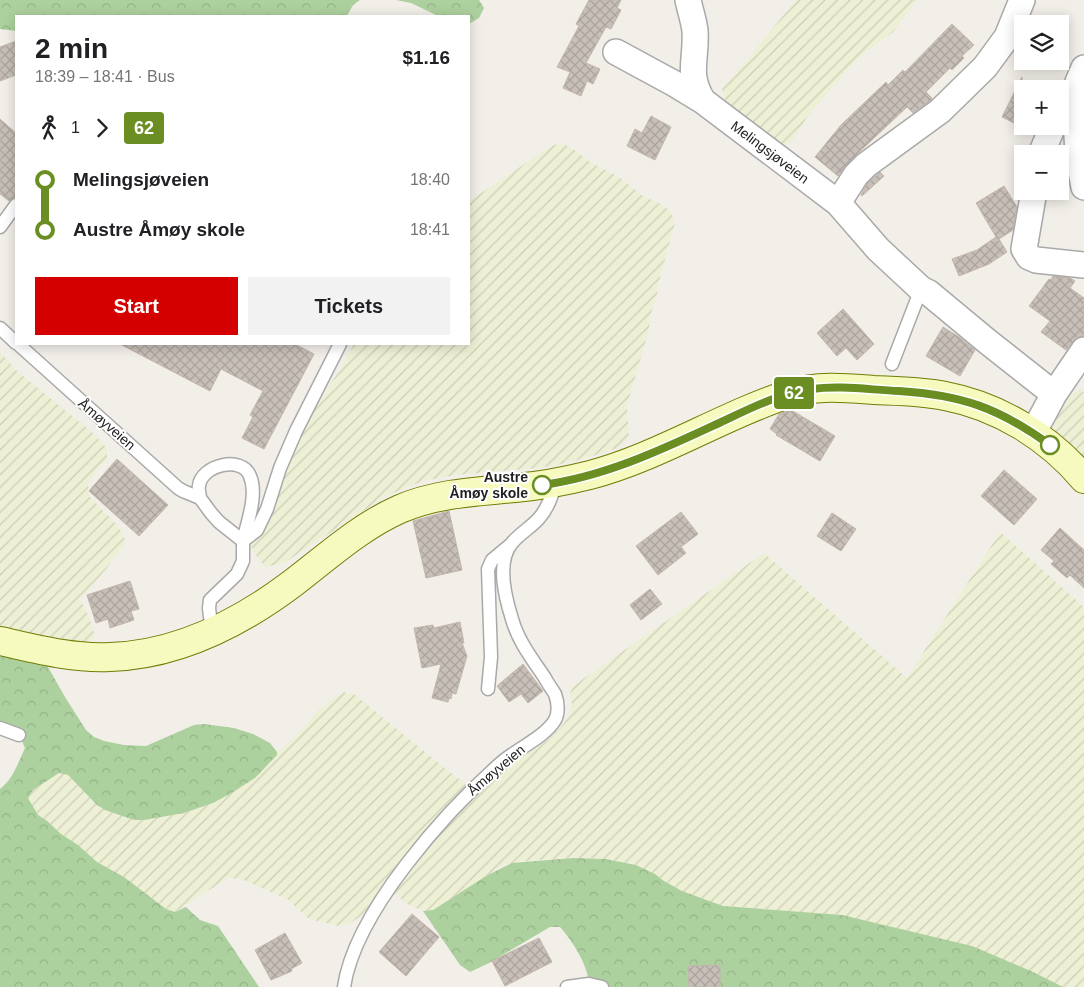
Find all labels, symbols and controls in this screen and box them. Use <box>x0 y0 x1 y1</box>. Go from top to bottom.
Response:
map controls <box>1014 15 1069 200</box>
button: layers <box>1014 15 1069 70</box>
text: 2 min <box>35 33 108 64</box>
text: $1.16 <box>402 47 450 68</box>
text: 18:39 – 18:41 · Bus <box>35 68 175 85</box>
button: + <box>1014 80 1069 135</box>
icon: walk <box>35 114 63 142</box>
icon: forward <box>88 114 116 142</box>
text: 62 <box>134 118 154 138</box>
street label: Melingsjøveien <box>728 118 812 186</box>
text: 1 <box>71 119 80 136</box>
button: − <box>1014 145 1069 200</box>
text: Melingsjøveien <box>73 169 209 190</box>
text: 18:40 <box>410 171 450 188</box>
text: Austre Åmøy skole <box>73 219 245 240</box>
text: 18:41 <box>410 221 450 238</box>
button: Start <box>35 277 238 335</box>
button: Tickets <box>248 277 450 335</box>
line badge: 62 <box>772 377 816 409</box>
text: 62 <box>784 383 804 403</box>
street label: Åmøyveien <box>75 395 139 453</box>
unlabelled marker <box>1040 435 1060 455</box>
place label: Austre Åmøy skole <box>449 469 528 501</box>
marker: Austre Åmøy skole <box>532 475 552 495</box>
street label: Åmøyveien <box>464 741 528 799</box>

